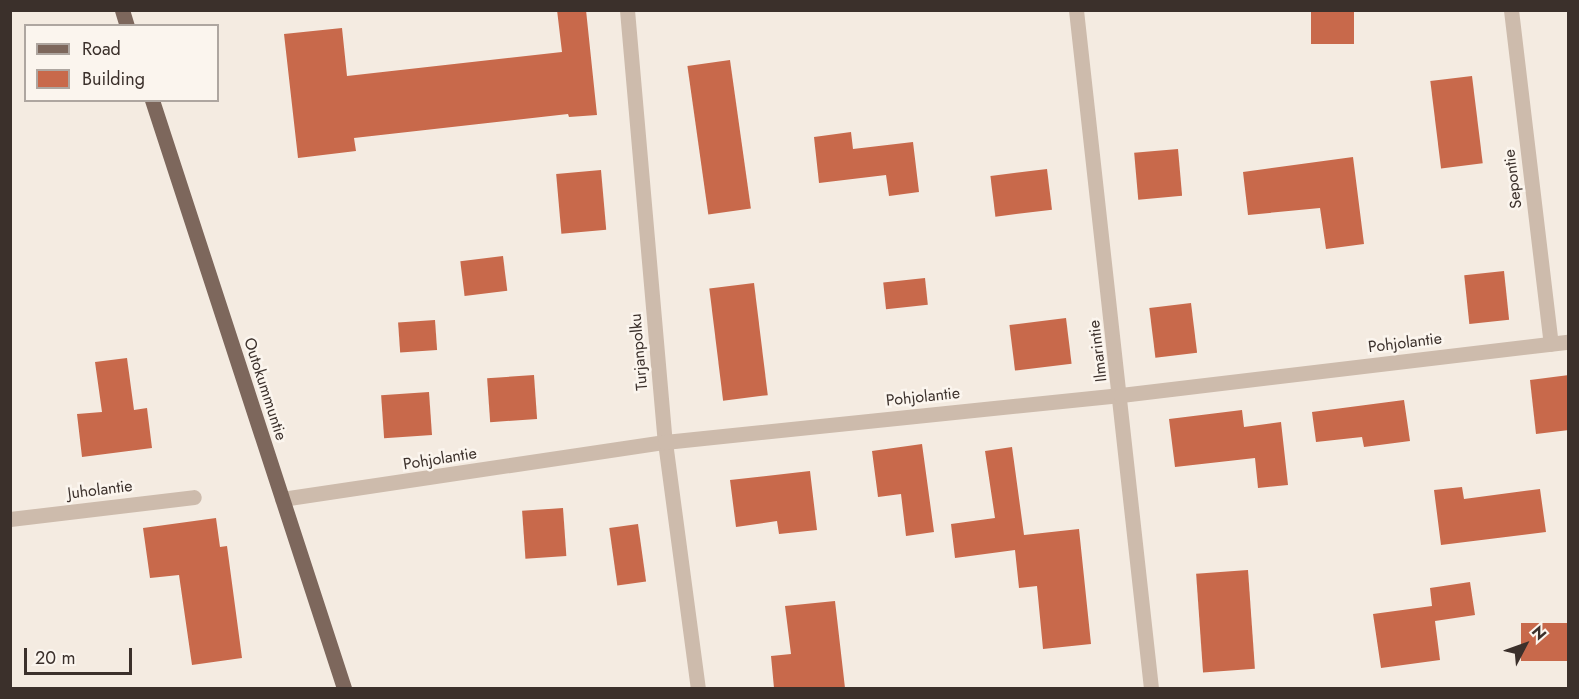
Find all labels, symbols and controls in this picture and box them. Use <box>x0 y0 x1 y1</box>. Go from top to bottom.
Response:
legend <box>24 24 219 102</box>
text: Road <box>82 36 121 62</box>
text: Building <box>82 66 145 92</box>
street label: Sepontie <box>1500 148 1526 210</box>
street label: Turjanpolku <box>626 313 652 391</box>
street label: Ilmarintie <box>1085 319 1111 383</box>
street label: Pohjolantie <box>1367 329 1443 357</box>
street label: Outokummuntie <box>239 335 291 443</box>
street label: Pohjolantie <box>885 384 961 410</box>
street label: Pohjolantie <box>402 444 478 474</box>
street label: Juholantie <box>66 476 134 504</box>
north arrow <box>1495 615 1555 675</box>
text: N <box>1526 621 1552 645</box>
scale bar <box>27 636 135 674</box>
text: 20 m <box>35 645 75 671</box>

